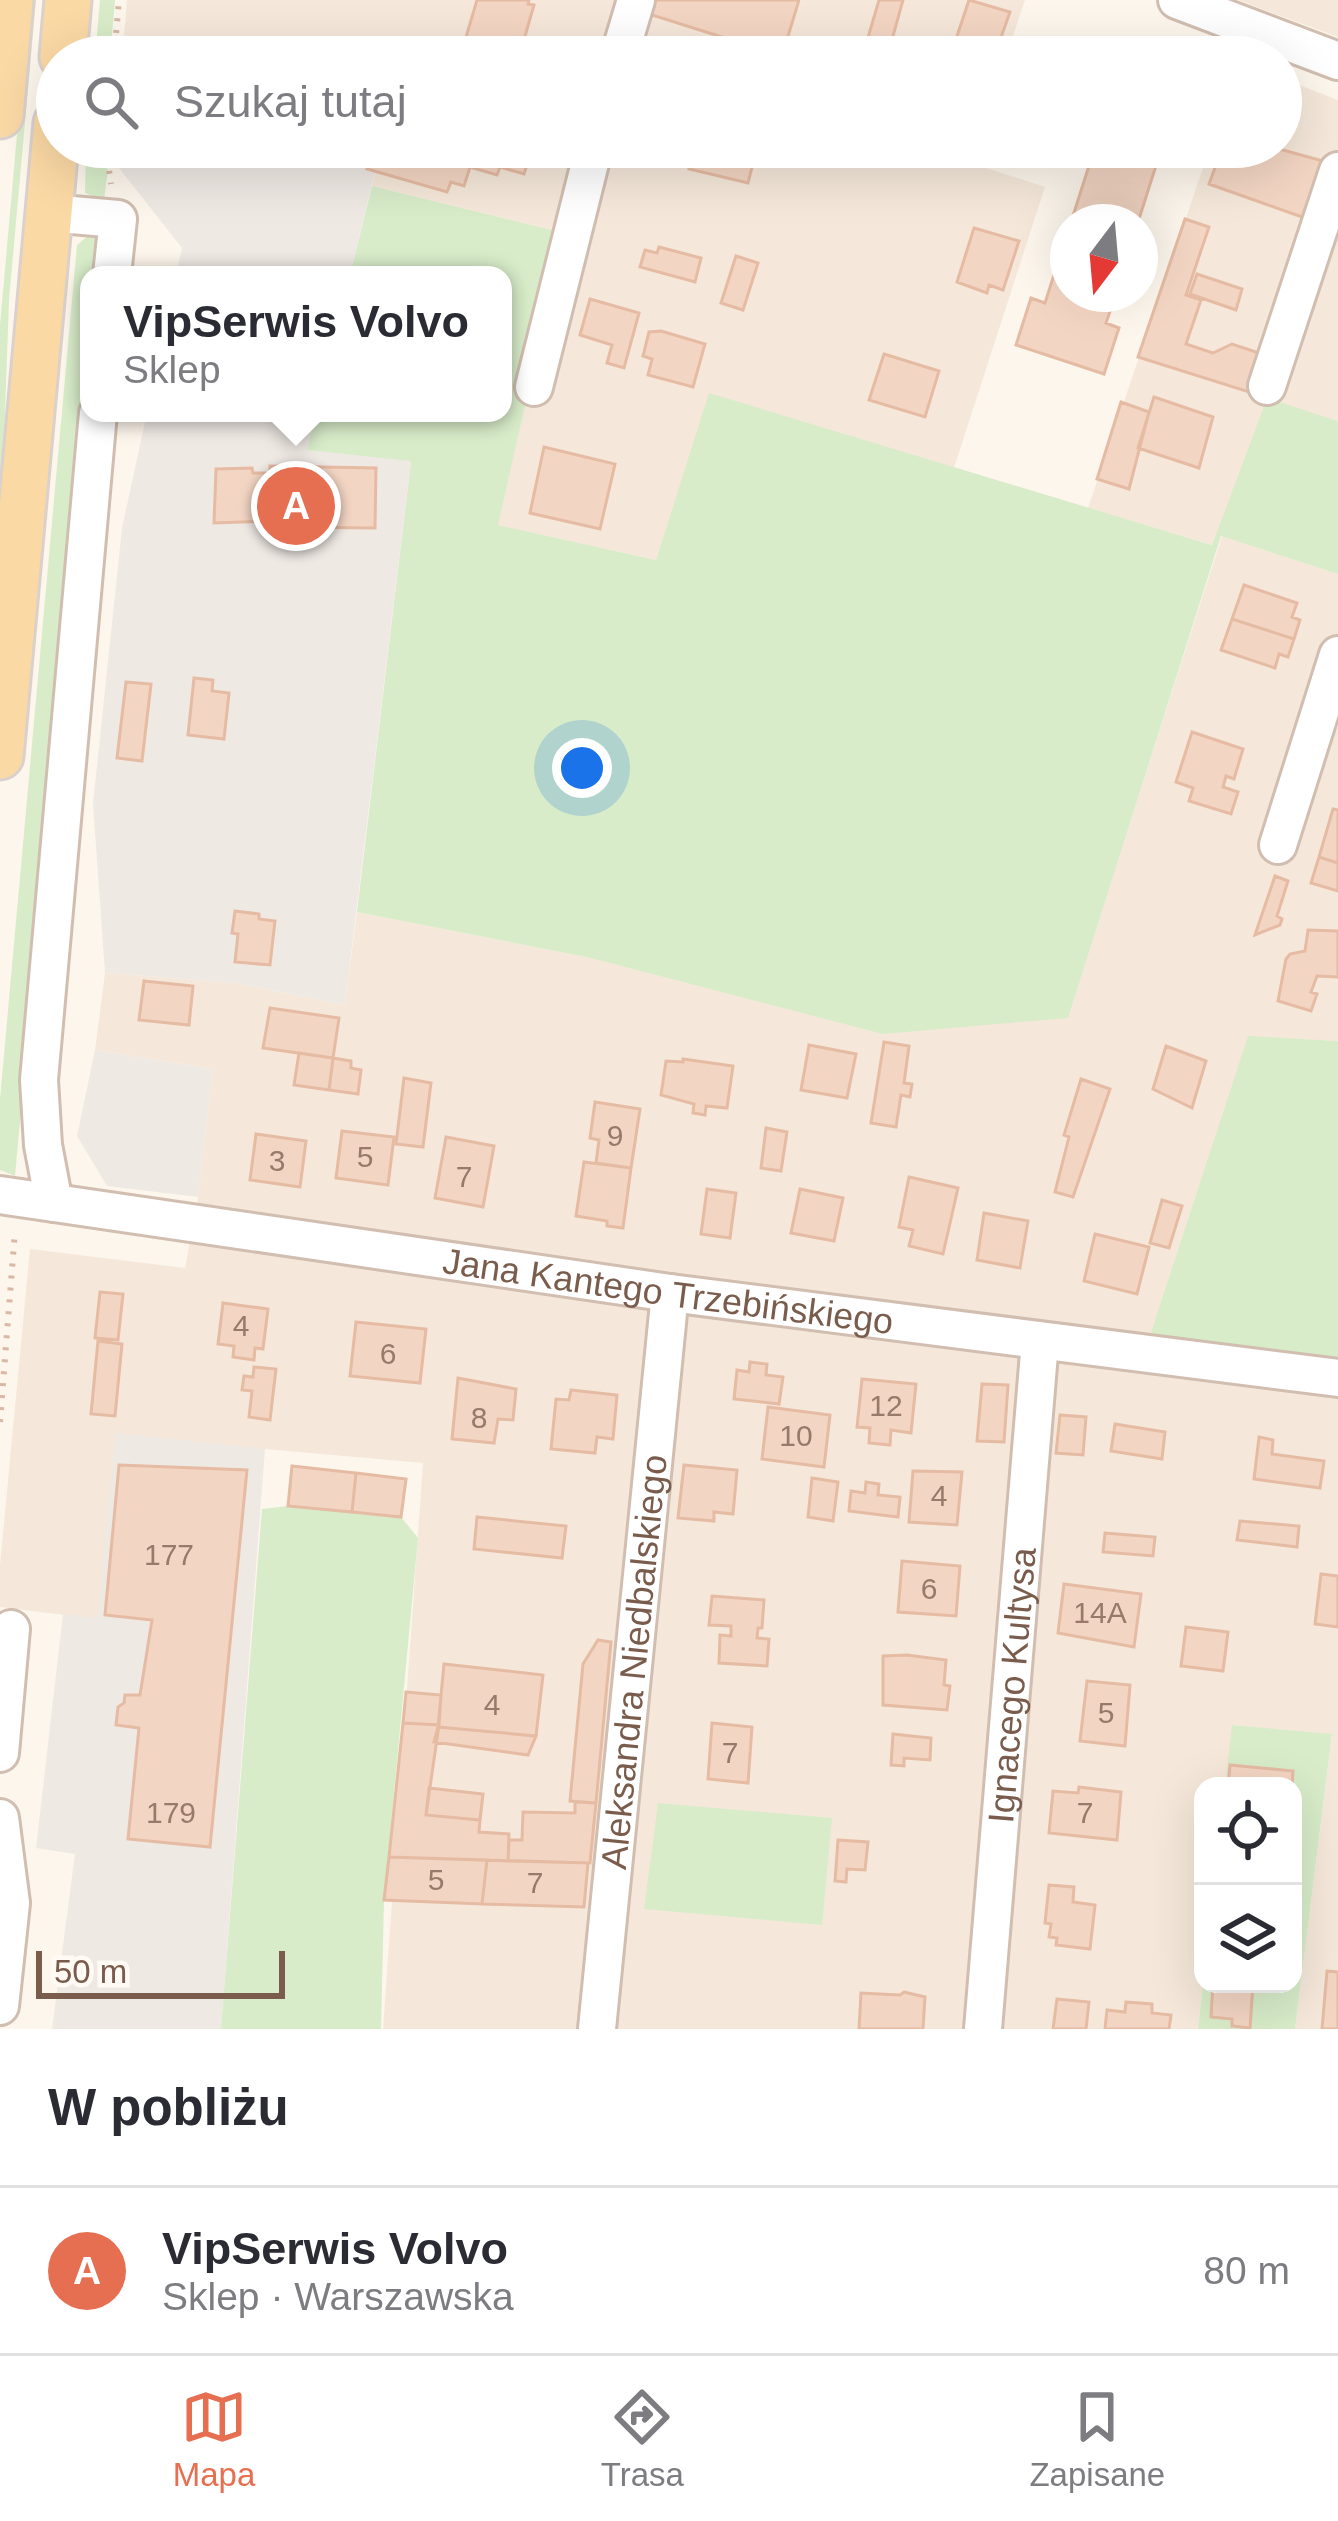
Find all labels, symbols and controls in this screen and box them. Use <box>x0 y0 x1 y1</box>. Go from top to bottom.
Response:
search box <box>36 36 1302 168</box>
icon: search <box>78 69 144 135</box>
text: Szukaj tutaj <box>174 76 407 127</box>
north arrow <box>1050 204 1158 312</box>
popup <box>80 266 512 422</box>
text: VipSerwis Volvo <box>123 296 469 347</box>
text: Sklep <box>123 348 221 391</box>
pin: A <box>257 461 335 551</box>
your location <box>552 738 612 798</box>
house number: 9 <box>607 1119 623 1152</box>
house number: 5 <box>357 1140 373 1173</box>
house number: 3 <box>269 1144 285 1177</box>
house number: 7 <box>456 1160 472 1193</box>
street label: Jana Kantego Trzebińskiego <box>440 1240 896 1342</box>
house number: 4 <box>233 1309 249 1342</box>
house number: 6 <box>380 1337 396 1370</box>
house number: 12 <box>869 1389 903 1422</box>
house number: 8 <box>471 1401 487 1434</box>
house number: 10 <box>779 1419 813 1452</box>
street label: Aleksandra Niedbalskiego <box>593 1453 675 1871</box>
house number: 4 <box>931 1479 947 1512</box>
house number: 177 <box>144 1538 194 1571</box>
street label: Ignacego Kultysa <box>980 1545 1044 1825</box>
house number: 6 <box>921 1572 937 1605</box>
house number: 14A <box>1073 1596 1127 1629</box>
house number: 4 <box>484 1688 500 1721</box>
house number: 5 <box>1098 1696 1114 1729</box>
house number: 7 <box>722 1736 738 1769</box>
map controls <box>1194 1777 1302 1993</box>
button: locate <box>1194 1777 1302 1885</box>
house number: 179 <box>146 1796 196 1829</box>
house number: 7 <box>1077 1796 1093 1829</box>
house number: 5 <box>428 1863 444 1896</box>
house number: 7 <box>527 1866 543 1899</box>
button: layers <box>1194 1885 1302 1993</box>
scale bar <box>36 1945 285 1998</box>
text: 50 m <box>54 1953 127 1990</box>
text: W pobliżu <box>48 2079 289 2136</box>
text: VipSerwis Volvo <box>162 2223 508 2274</box>
text: A <box>73 2249 101 2292</box>
text: 80 m <box>1203 2249 1290 2292</box>
text: Sklep · Warszawska <box>162 2275 514 2318</box>
tab: Mapa <box>173 2384 255 2494</box>
tab: Trasa <box>601 2384 684 2494</box>
tab: Zapisane <box>1029 2384 1165 2494</box>

